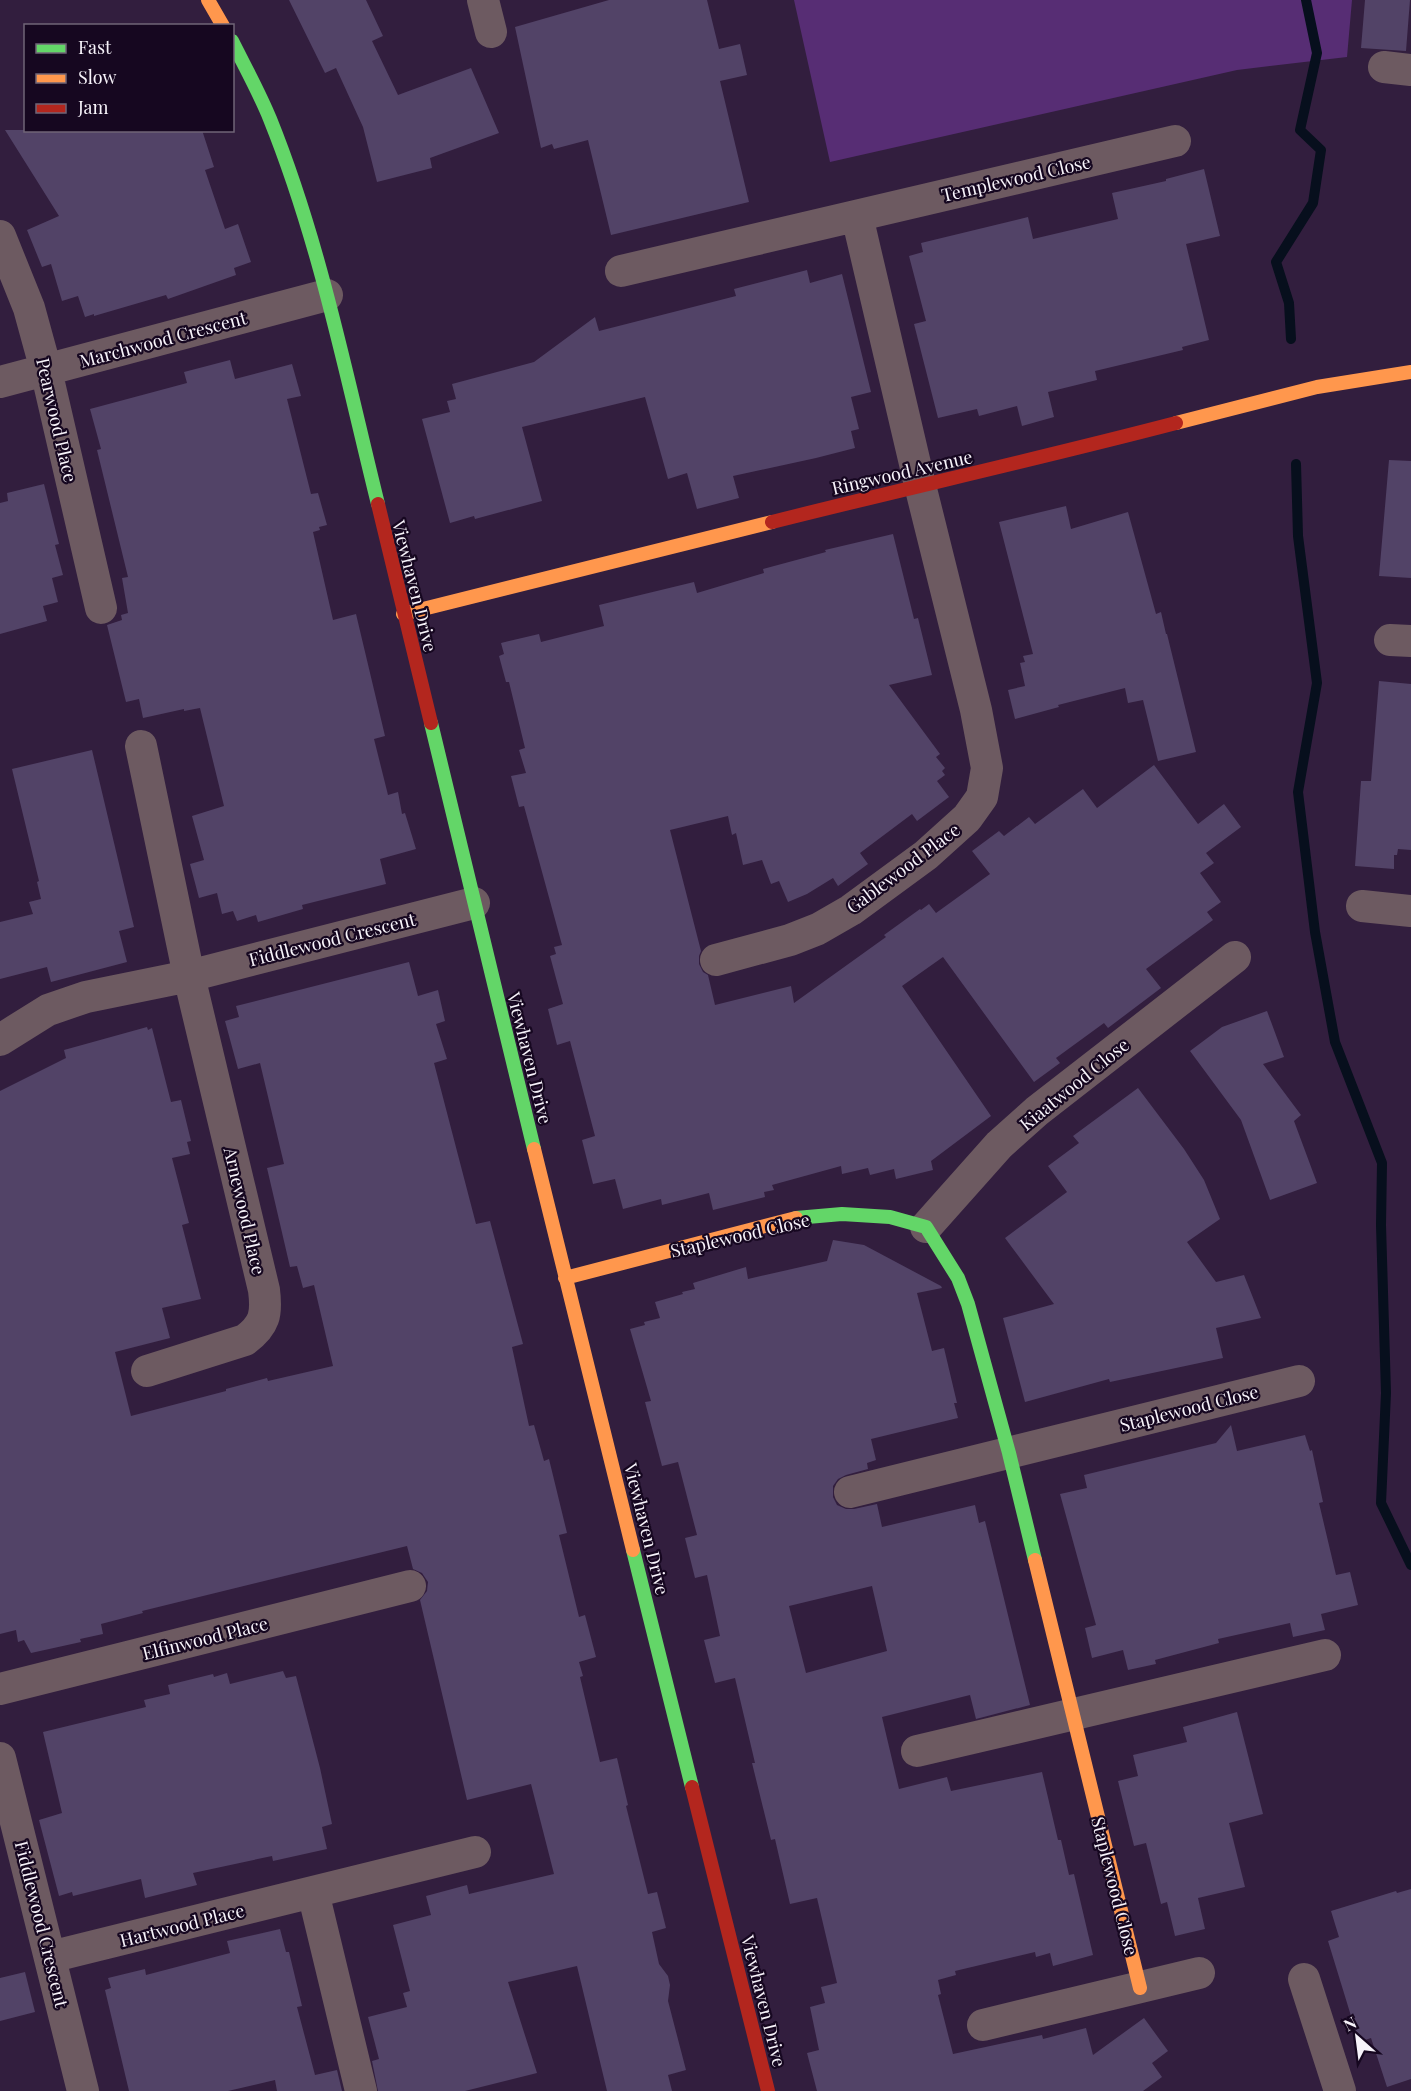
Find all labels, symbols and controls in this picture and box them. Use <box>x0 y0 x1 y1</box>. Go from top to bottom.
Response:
legend <box>24 24 234 132</box>
text: Fast <box>78 35 112 59</box>
text: Slow <box>78 65 116 89</box>
text: Jam <box>77 95 108 119</box>
street label: Templewood Close <box>939 149 1093 207</box>
street label: Marchwood Crescent <box>77 305 250 373</box>
street label: Pearwood Place <box>31 355 83 485</box>
street label: Ringwood Avenue <box>829 444 975 500</box>
street label: Viewhaven Drive <box>387 517 443 654</box>
street label: Gablewood Place <box>841 817 965 919</box>
street label: Fiddlewood Crescent <box>246 907 418 971</box>
street label: Viewhaven Drive <box>502 989 558 1126</box>
street label: Kiaatwood Close <box>1014 1032 1134 1136</box>
street label: Arnewood Place <box>218 1144 271 1277</box>
street label: Staplewood Close <box>668 1207 812 1263</box>
street label: Staplewood Close <box>1117 1379 1261 1437</box>
street label: Viewhaven Drive <box>619 1460 675 1597</box>
street label: Elfinwood Place <box>140 1611 270 1665</box>
street label: Staplewood Close <box>1086 1814 1144 1958</box>
street label: Fiddlewood Crescent <box>10 1838 74 2010</box>
street label: Hartwood Place <box>117 1898 247 1952</box>
street label: Viewhaven Drive <box>736 1932 792 2069</box>
north arrow <box>1327 2007 1387 2067</box>
text: N <box>1340 2011 1360 2035</box>

